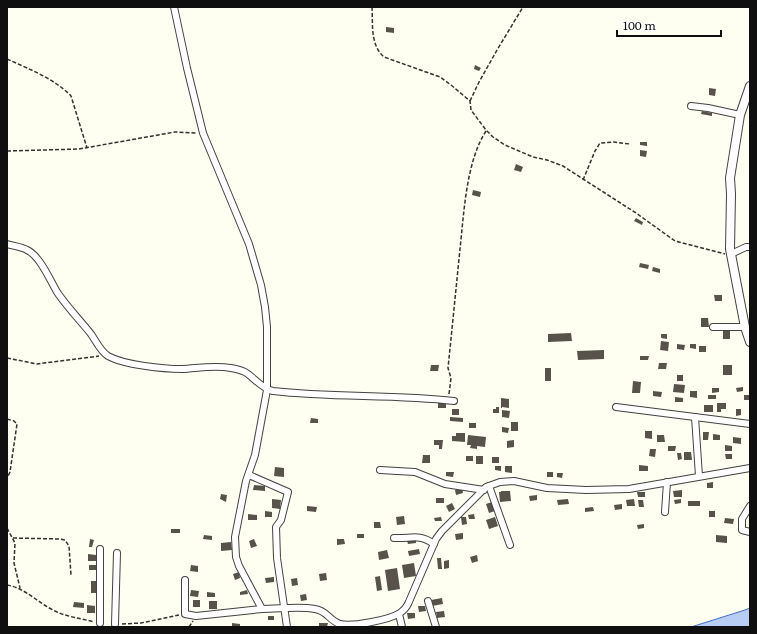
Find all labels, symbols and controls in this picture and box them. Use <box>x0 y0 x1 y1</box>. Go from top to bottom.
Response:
scale bar <box>617 12 721 38</box>
text: 100 m <box>623 16 656 34</box>

